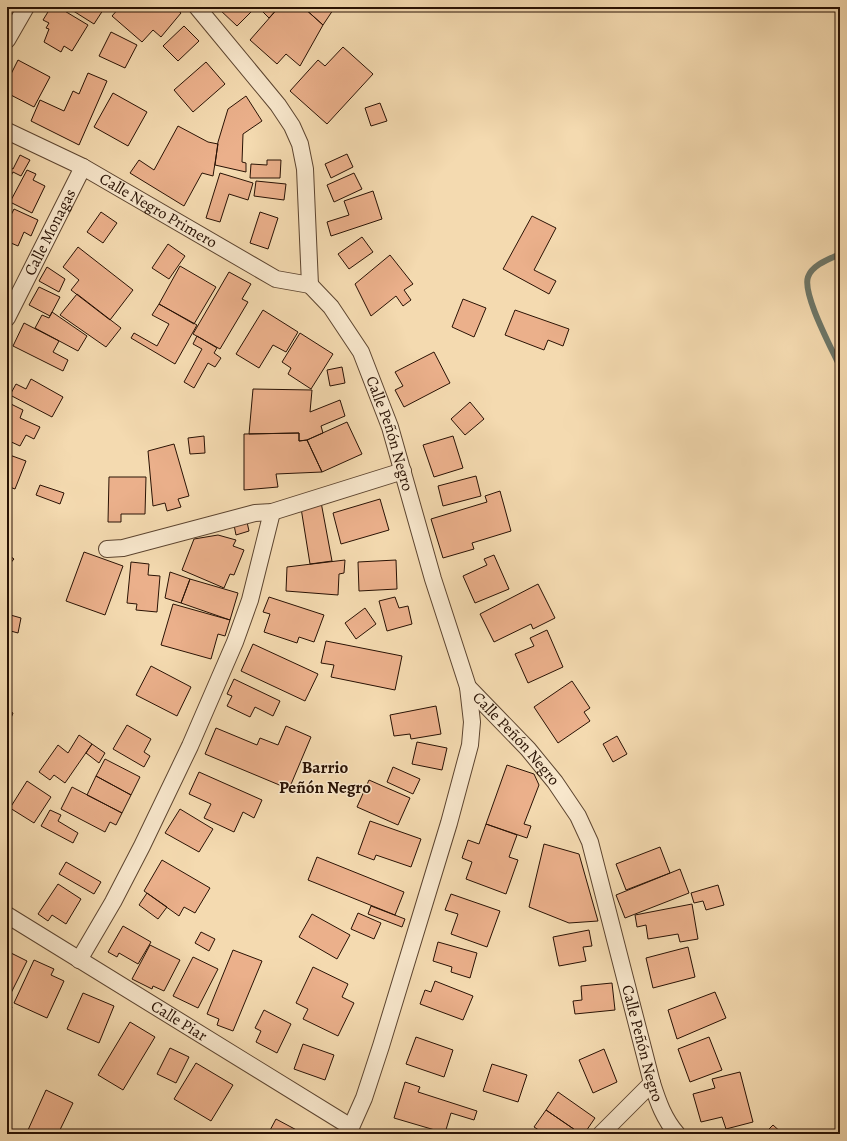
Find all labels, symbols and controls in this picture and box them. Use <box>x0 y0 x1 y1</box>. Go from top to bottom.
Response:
street label: Calle Negro Primero <box>95 168 221 253</box>
street label: Calle Monagas <box>19 185 81 280</box>
street label: Calle Peñón Negro <box>360 373 419 494</box>
street label: Calle Peñón Negro <box>467 687 565 790</box>
district label: Barrio Peñón Negro <box>279 756 371 799</box>
street label: Calle Peñón Negro <box>616 983 669 1105</box>
street label: Calle Piar <box>147 995 211 1047</box>

